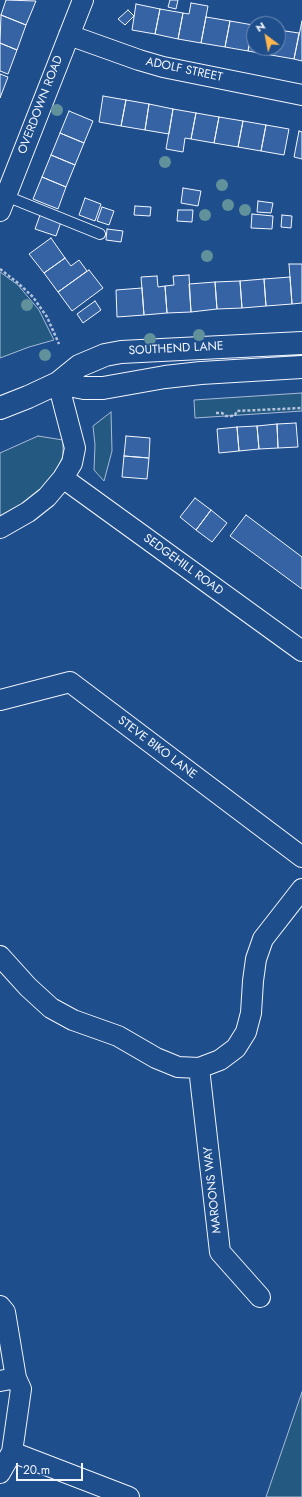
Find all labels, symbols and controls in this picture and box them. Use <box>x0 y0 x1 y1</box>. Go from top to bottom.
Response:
north arrow <box>246 16 286 56</box>
text: N <box>252 18 268 36</box>
street label: OVERDOWN ROAD <box>16 54 66 156</box>
street label: ADOLF STREET <box>144 55 224 85</box>
street label: SOUTHEND LANE <box>128 339 224 359</box>
street label: SEDGEHILL ROAD <box>140 531 226 599</box>
street label: STEVE BIKO LANE <box>115 714 199 782</box>
street label: MAROONS WAY <box>201 1146 225 1234</box>
scale bar <box>18 1455 85 1481</box>
text: 20 m <box>23 1461 50 1479</box>

